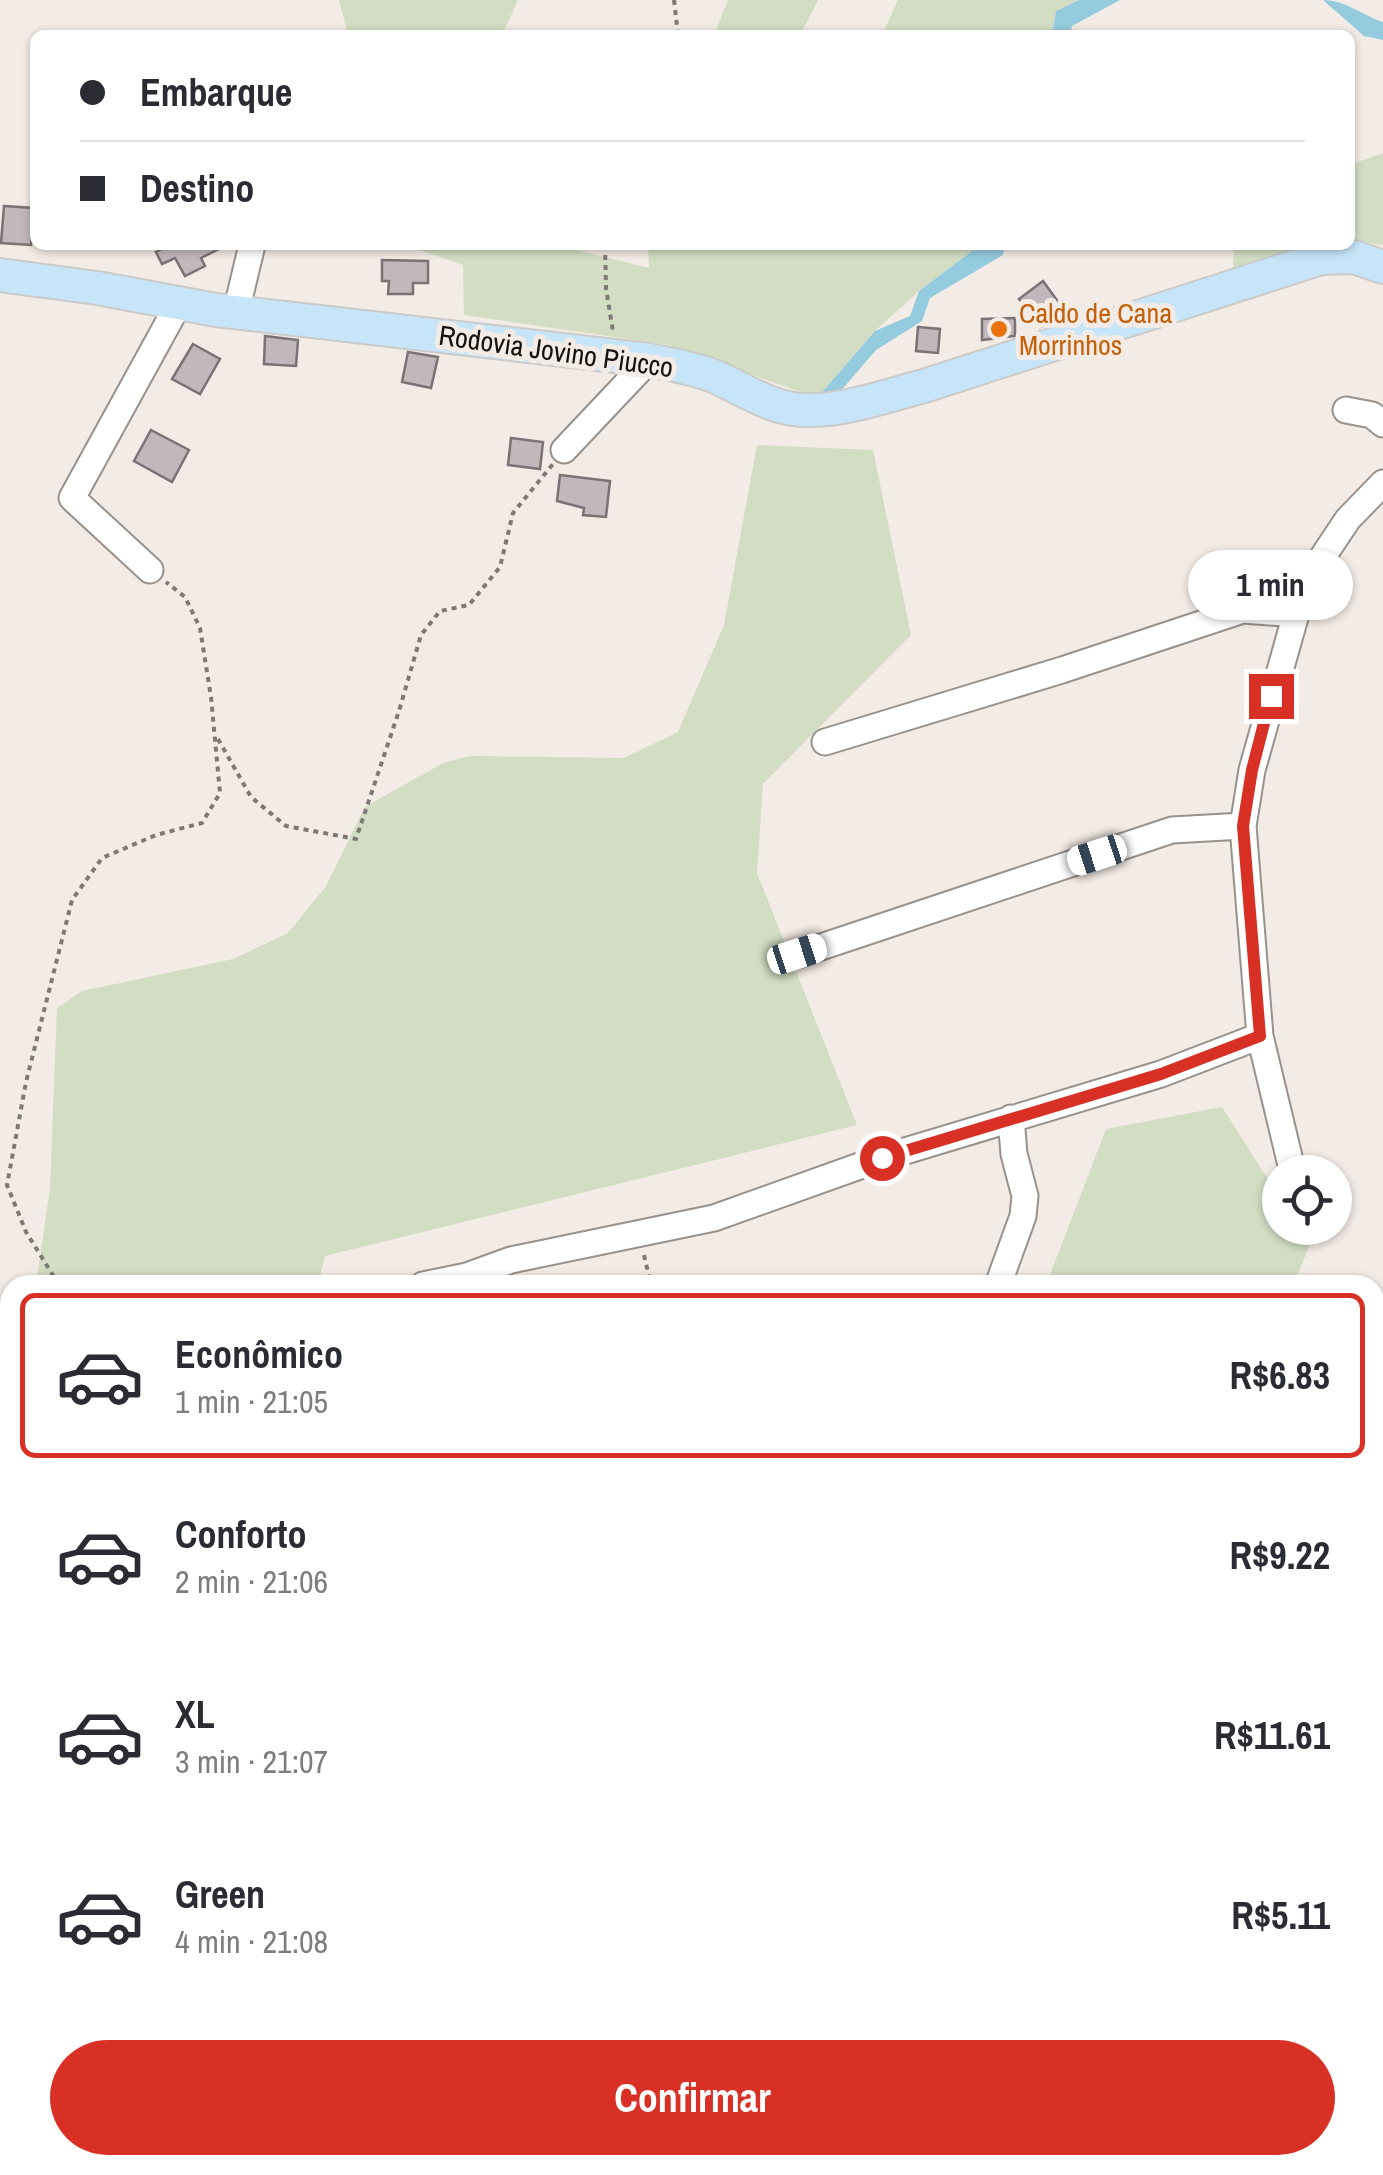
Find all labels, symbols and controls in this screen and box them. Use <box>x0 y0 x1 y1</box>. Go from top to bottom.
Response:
text: Embarque <box>140 67 292 118</box>
text: Destino <box>140 163 254 214</box>
place label: Caldo de Cana Morrinhos <box>1019 294 1172 364</box>
street label: Rodovia Jovino Piucco <box>436 316 676 386</box>
marker: Caldo de Cana Morrinhos <box>988 318 1010 340</box>
callout: 1 min <box>1188 551 1354 621</box>
text: 1 min <box>1236 563 1305 606</box>
route end <box>1249 674 1294 719</box>
car <box>1064 831 1130 879</box>
car <box>764 930 830 978</box>
route start <box>860 1136 905 1181</box>
map controls <box>1262 1155 1352 1245</box>
button: locate <box>1262 1155 1352 1245</box>
text: Econômico <box>175 1329 343 1380</box>
icon: car <box>55 1331 145 1421</box>
text: R$6.83 <box>1230 1350 1330 1401</box>
text: 1 min · 21:05 <box>175 1380 328 1423</box>
text: Conforto <box>175 1509 307 1560</box>
icon: car <box>55 1511 145 1601</box>
text: R$9.22 <box>1230 1530 1330 1581</box>
text: 2 min · 21:06 <box>175 1560 328 1603</box>
text: XL <box>175 1689 215 1740</box>
icon: car <box>55 1691 145 1781</box>
text: R$11.61 <box>1214 1710 1330 1761</box>
text: 3 min · 21:07 <box>175 1740 328 1783</box>
text: Green <box>175 1869 265 1920</box>
icon: car <box>55 1871 145 1961</box>
text: R$5.11 <box>1231 1890 1330 1941</box>
text: 4 min · 21:08 <box>175 1920 328 1963</box>
button: Confirmar <box>50 2040 1335 2155</box>

